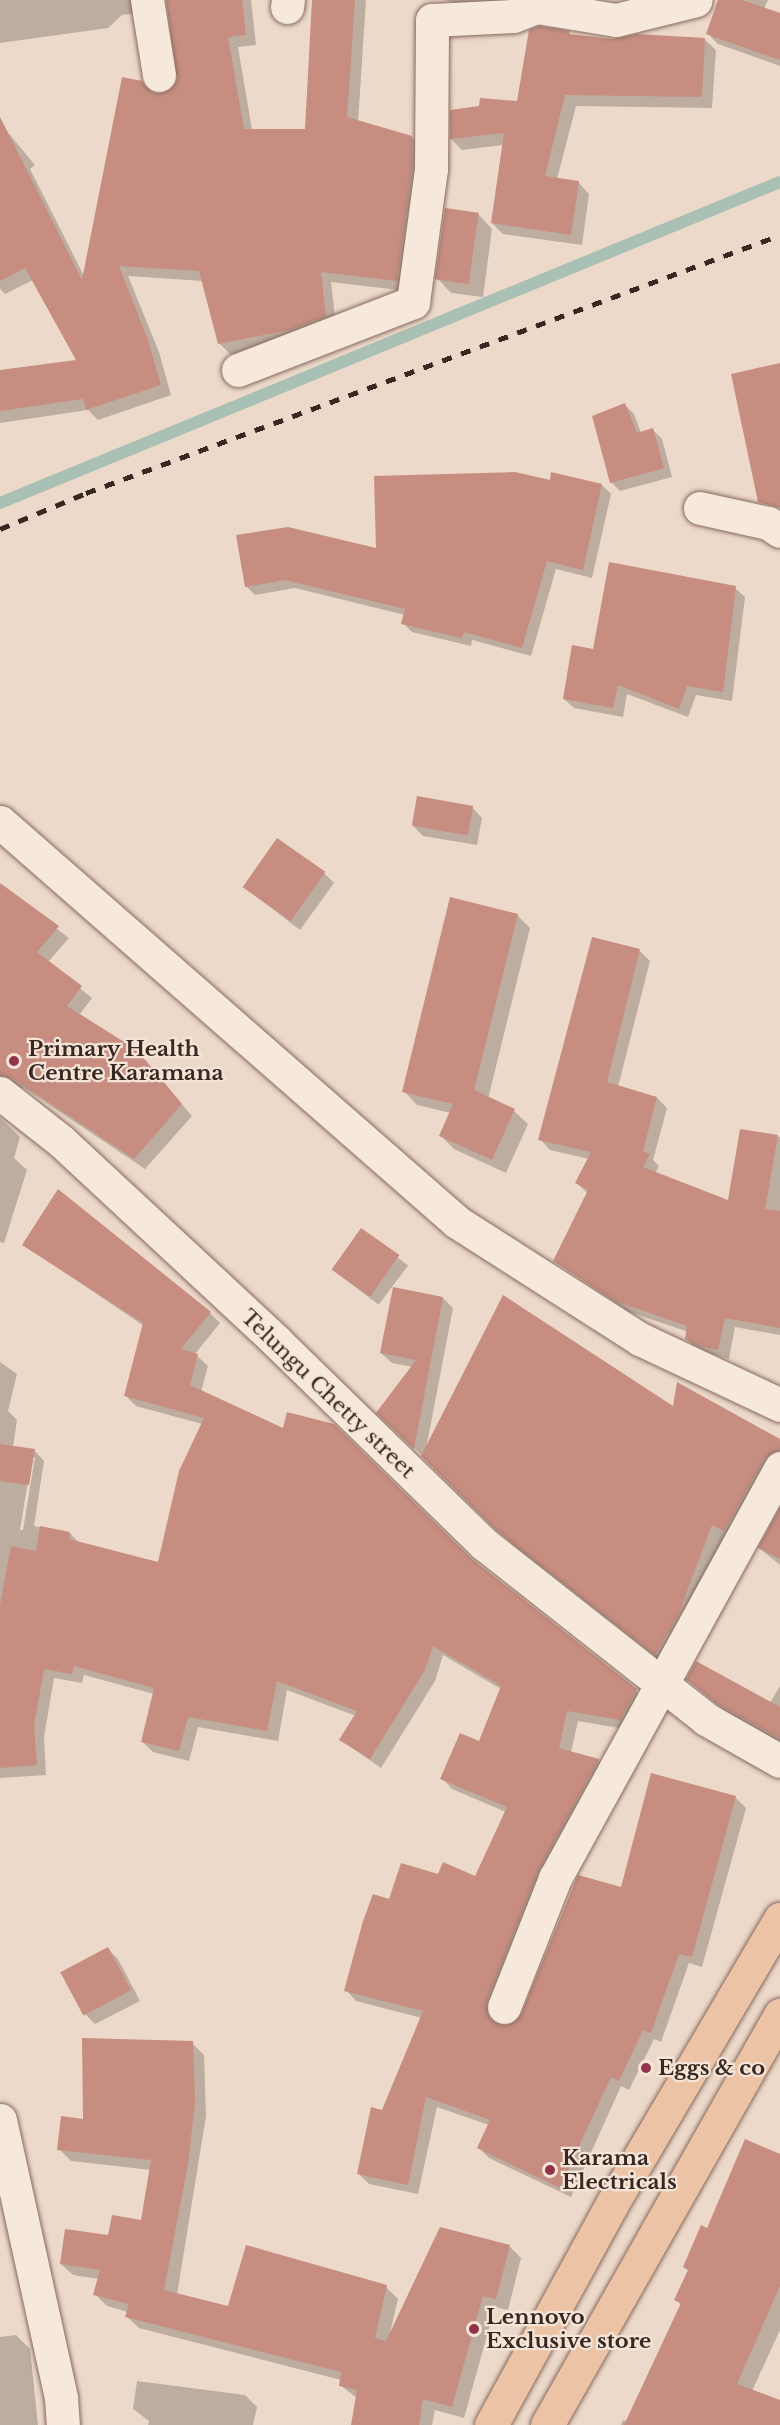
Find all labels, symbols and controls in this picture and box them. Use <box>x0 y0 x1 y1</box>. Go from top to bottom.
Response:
place label: Primary Health Centre Karamana <box>28 1036 223 1086</box>
marker: Primary Health Centre Karamana <box>5 1052 23 1070</box>
street label: Telungu Chetty street <box>236 1304 420 1484</box>
place label: Eggs & co <box>658 2055 765 2081</box>
marker: Eggs & co <box>639 2061 653 2075</box>
place label: Karama Electricals <box>562 2145 677 2195</box>
marker: Karama Electricals <box>543 2163 557 2177</box>
place label: Lennovo Exclusive store <box>486 2304 651 2354</box>
marker: Lennovo Exclusive store <box>467 2322 481 2336</box>

